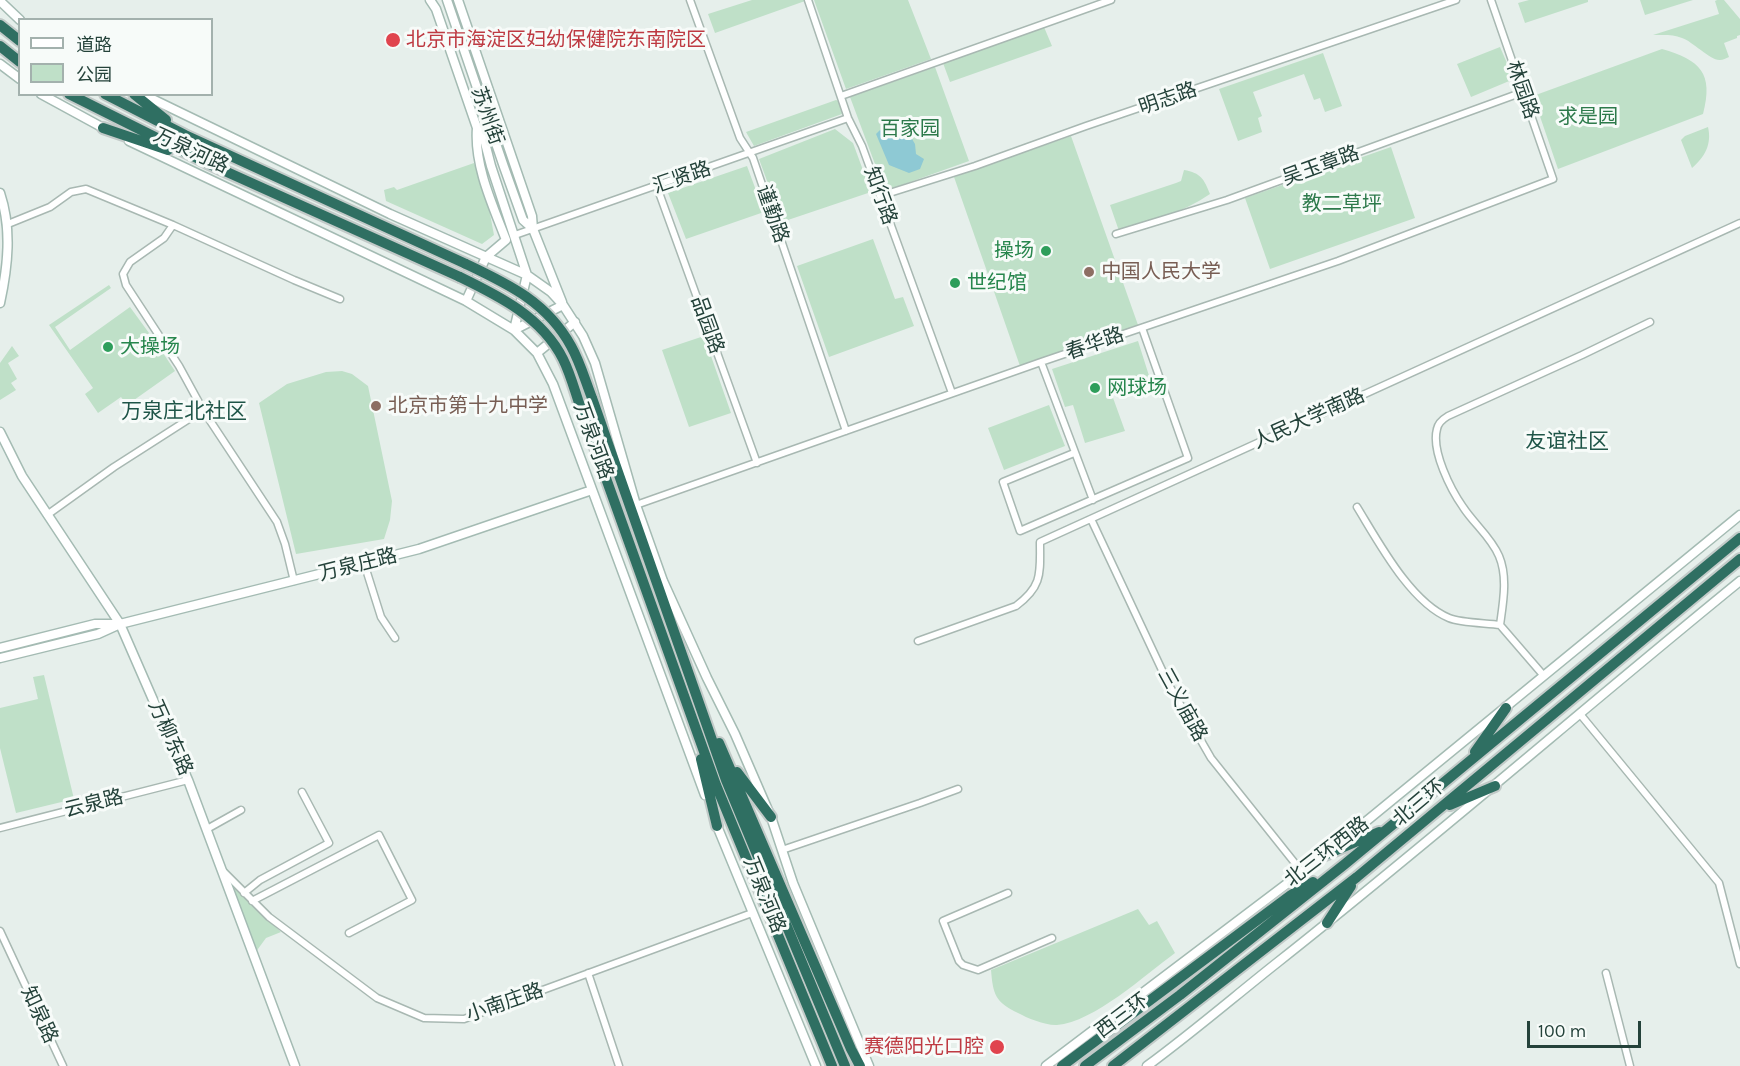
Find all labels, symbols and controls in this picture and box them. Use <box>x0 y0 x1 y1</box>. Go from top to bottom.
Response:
legend <box>18 18 213 96</box>
place label: 北京市海淀区妇幼保健院东南院区 <box>406 28 706 52</box>
marker: 北京市海淀区妇幼保健院东南院区 <box>384 31 402 49</box>
text: 道路 <box>76 34 112 56</box>
street label: 林园路 <box>1501 58 1543 122</box>
text: 公园 <box>76 64 112 86</box>
street label: 明志路 <box>1136 78 1200 120</box>
street label: 苏州街 <box>466 84 508 148</box>
park label: 求是园 <box>1558 105 1618 129</box>
park label: 百家园 <box>880 117 940 141</box>
street label: 万泉河路 <box>150 123 232 179</box>
street label: 吴玉章路 <box>1279 141 1363 191</box>
street label: 汇贤路 <box>650 157 714 199</box>
street label: 知行路 <box>858 164 902 228</box>
street label: 谨勤路 <box>751 182 793 246</box>
park label: 教二草坪 <box>1302 192 1382 216</box>
place label: 操场 <box>994 239 1034 263</box>
marker: 操场 <box>1039 244 1053 258</box>
place label: 中国人民大学 <box>1101 260 1221 284</box>
marker: 中国人民大学 <box>1082 265 1096 279</box>
place label: 世纪馆 <box>967 271 1027 295</box>
marker: 世纪馆 <box>948 276 962 290</box>
street label: 品园路 <box>685 293 729 357</box>
street label: 春华路 <box>1063 323 1127 365</box>
place label: 大操场 <box>120 335 180 359</box>
marker: 大操场 <box>101 340 115 354</box>
place label: 网球场 <box>1107 376 1167 400</box>
marker: 网球场 <box>1088 381 1102 395</box>
street label: 人民大学南路 <box>1249 384 1369 454</box>
place label: 北京市第十九中学 <box>388 394 548 418</box>
district label: 万泉庄北社区 <box>121 399 247 425</box>
marker: 北京市第十九中学 <box>369 399 383 413</box>
street label: 万泉河路 <box>568 399 618 483</box>
district label: 友谊社区 <box>1525 429 1609 455</box>
street label: 万泉庄路 <box>316 544 400 586</box>
street label: 三义庙路 <box>1152 664 1212 746</box>
street label: 万柳东路 <box>143 697 197 779</box>
street label: 北三环 <box>1388 775 1450 831</box>
street label: 云泉路 <box>62 785 126 823</box>
street label: 北三环西路 <box>1280 812 1374 892</box>
street label: 万泉河路 <box>738 853 790 937</box>
street label: 小南庄路 <box>463 979 547 1027</box>
street label: 知泉路 <box>15 983 63 1047</box>
street label: 西三环 <box>1091 988 1153 1044</box>
scale bar <box>1530 1009 1644 1047</box>
text: 100 m <box>1538 1020 1586 1042</box>
place label: 赛德阳光口腔 <box>864 1035 984 1059</box>
marker: 赛德阳光口腔 <box>988 1038 1006 1056</box>

